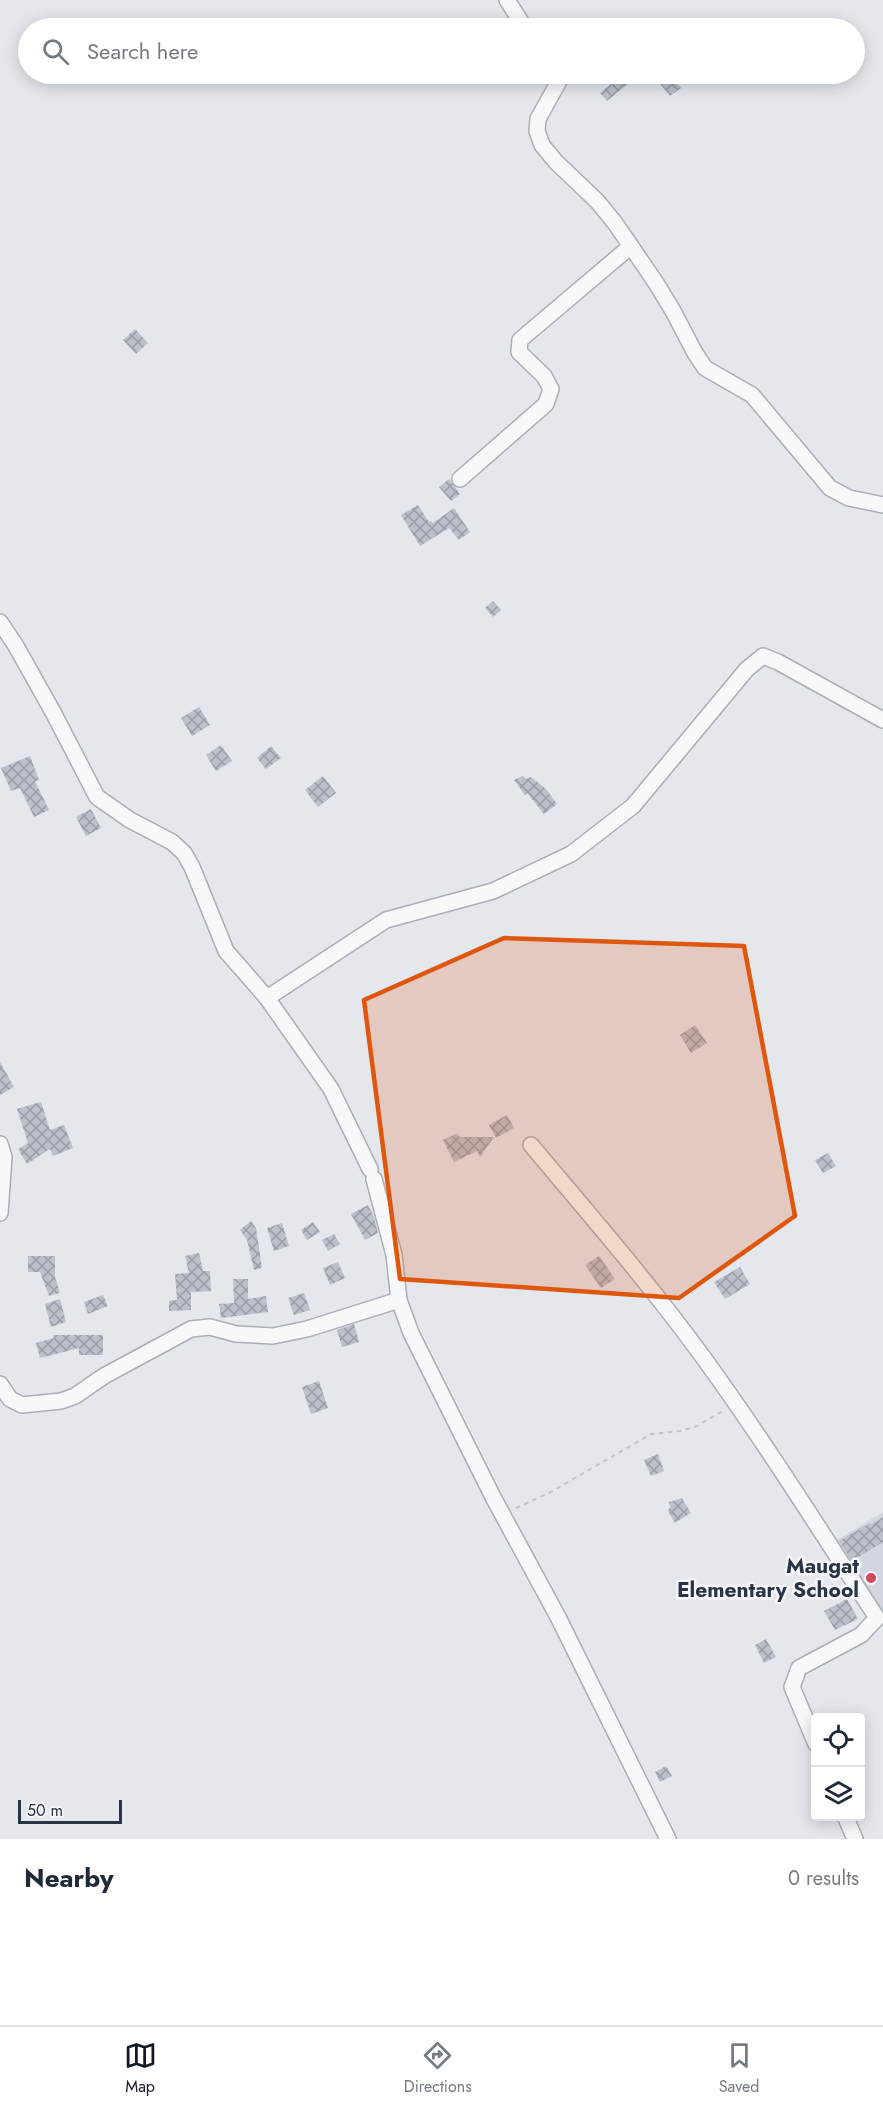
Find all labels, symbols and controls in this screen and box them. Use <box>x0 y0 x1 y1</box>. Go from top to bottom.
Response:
search box <box>18 18 865 84</box>
icon: search <box>39 35 72 68</box>
text: Search here <box>87 35 198 67</box>
place label: Maugat Elementary School <box>677 1551 859 1605</box>
marker: Maugat Elementary School <box>864 1571 878 1585</box>
map controls <box>811 1713 865 1821</box>
button: locate <box>811 1713 865 1767</box>
button: layers <box>811 1767 865 1821</box>
scale bar <box>18 1797 122 1824</box>
text: 50 m <box>27 1799 63 1822</box>
text: Nearby <box>24 1859 113 1897</box>
text: 0 results <box>788 1864 859 1893</box>
tab: Map <box>124 2039 157 2098</box>
tab: Directions <box>404 2039 472 2098</box>
tab: Saved <box>719 2039 759 2098</box>

